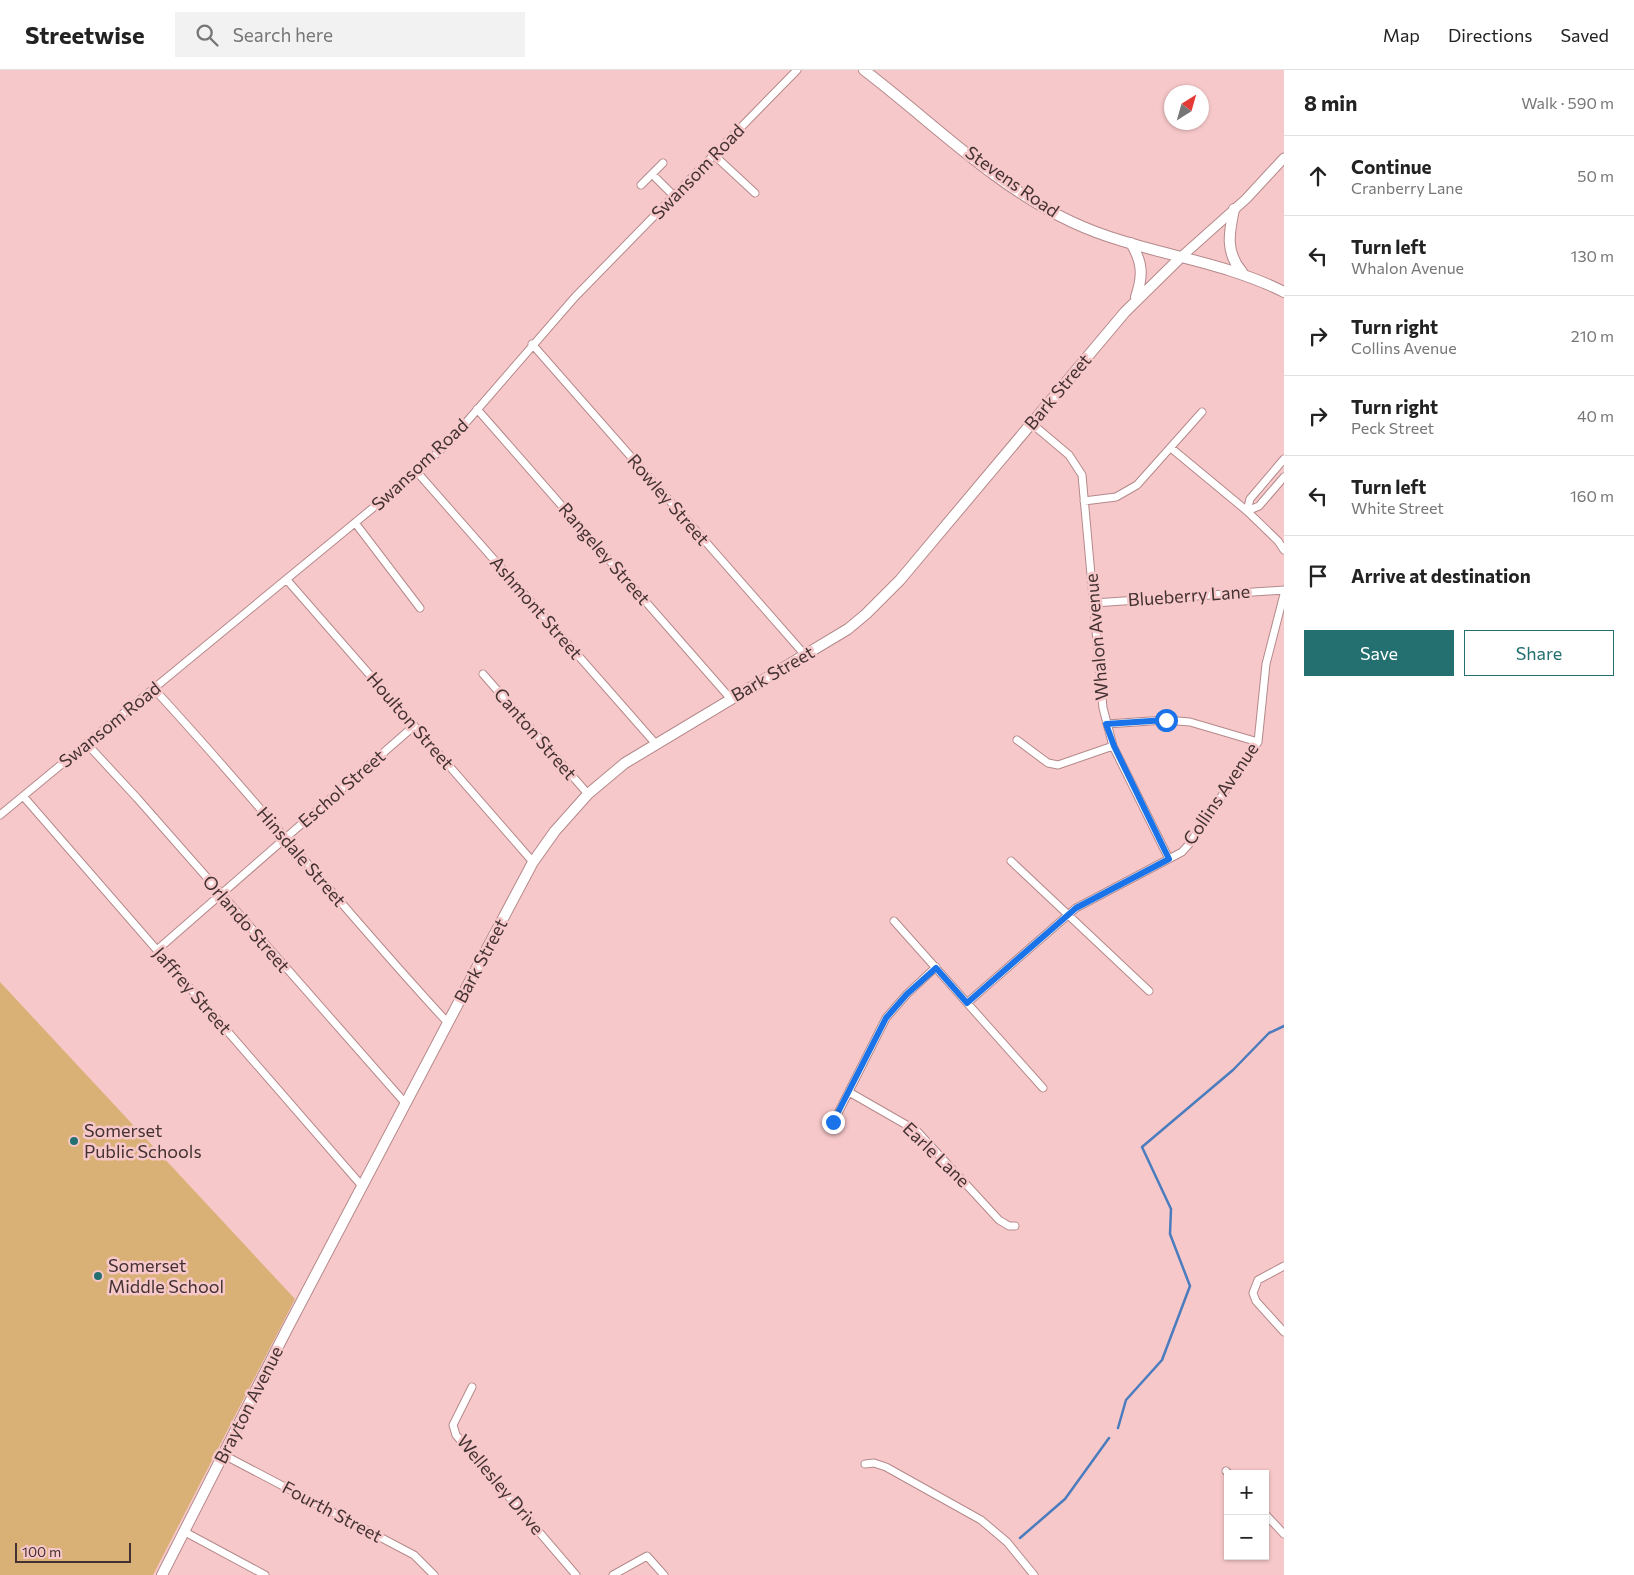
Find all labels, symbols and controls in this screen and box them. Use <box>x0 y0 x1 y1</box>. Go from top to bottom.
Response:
search box <box>175 12 525 57</box>
text: Streetwise <box>25 20 145 49</box>
icon: search <box>193 21 221 49</box>
text: Search here <box>233 23 333 46</box>
text: Map <box>1383 24 1420 46</box>
text: Directions <box>1448 24 1532 46</box>
text: Saved <box>1560 24 1609 46</box>
north arrow <box>1164 85 1209 130</box>
text: 8 min <box>1304 90 1357 115</box>
text: Walk · 590 m <box>1521 93 1614 112</box>
street label: Swansom Road <box>646 119 748 224</box>
street label: Stevens Road <box>961 141 1064 222</box>
text: Continue <box>1351 155 1431 178</box>
icon: ahead <box>1304 162 1332 190</box>
text: 50 m <box>1577 166 1614 185</box>
text: Cranberry Lane <box>1351 178 1463 197</box>
text: Turn left <box>1351 235 1426 258</box>
icon: left <box>1304 242 1332 270</box>
text: 130 m <box>1571 246 1614 265</box>
text: Whalon Avenue <box>1351 258 1464 277</box>
text: Turn right <box>1351 315 1438 338</box>
icon: right <box>1304 322 1332 350</box>
text: 210 m <box>1571 326 1614 345</box>
text: Collins Avenue <box>1351 338 1457 357</box>
street label: Bark Street <box>1019 349 1095 434</box>
text: Turn right <box>1351 395 1438 418</box>
icon: right <box>1304 402 1332 430</box>
text: 40 m <box>1577 406 1614 425</box>
street label: Swansom Road <box>366 414 472 515</box>
text: Peck Street <box>1351 418 1434 437</box>
street label: Rowley Street <box>623 449 714 550</box>
text: Turn left <box>1351 475 1426 498</box>
icon: left <box>1304 482 1332 510</box>
text: 160 m <box>1570 486 1614 505</box>
street label: Rangeley Street <box>554 498 655 609</box>
text: White Street <box>1351 498 1444 517</box>
street label: Ashmont Street <box>486 551 588 663</box>
icon: arrive <box>1304 562 1332 590</box>
text: Arrive at destination <box>1351 564 1531 587</box>
street label: Whalon Avenue <box>1080 573 1113 701</box>
street label: Blueberry Lane <box>1127 580 1251 610</box>
button: Save <box>1304 630 1454 676</box>
button: Share <box>1464 630 1614 676</box>
street label: Bark Street <box>727 641 818 706</box>
street label: Houlton Street <box>363 667 459 773</box>
street label: Swansom Road <box>54 677 165 772</box>
street label: Canton Street <box>490 683 582 784</box>
route start <box>1155 709 1178 732</box>
street label: Collins Avenue <box>1178 738 1263 849</box>
street label: Eschol Street <box>293 745 389 832</box>
street label: Hinsdale Street <box>253 802 351 911</box>
street label: Orlando Street <box>199 870 295 976</box>
street label: Bark Street <box>449 915 511 1006</box>
street label: Jaffrey Street <box>149 942 237 1038</box>
route end <box>822 1111 845 1134</box>
street label: Earle Lane <box>899 1117 975 1191</box>
place label: Somerset Public Schools <box>84 1119 202 1162</box>
marker: Somerset Public Schools <box>68 1135 80 1147</box>
place label: Somerset Middle School <box>108 1254 224 1297</box>
marker: Somerset Middle School <box>92 1270 104 1282</box>
street label: Brayton Avenue <box>209 1342 287 1467</box>
street label: Wellesley Drive <box>453 1430 549 1539</box>
map controls <box>1224 1470 1269 1560</box>
button: + <box>1224 1470 1269 1515</box>
street label: Fourth Street <box>279 1476 386 1547</box>
button: − <box>1224 1515 1269 1560</box>
scale bar <box>15 1540 131 1563</box>
text: 100 m <box>22 1543 61 1560</box>

